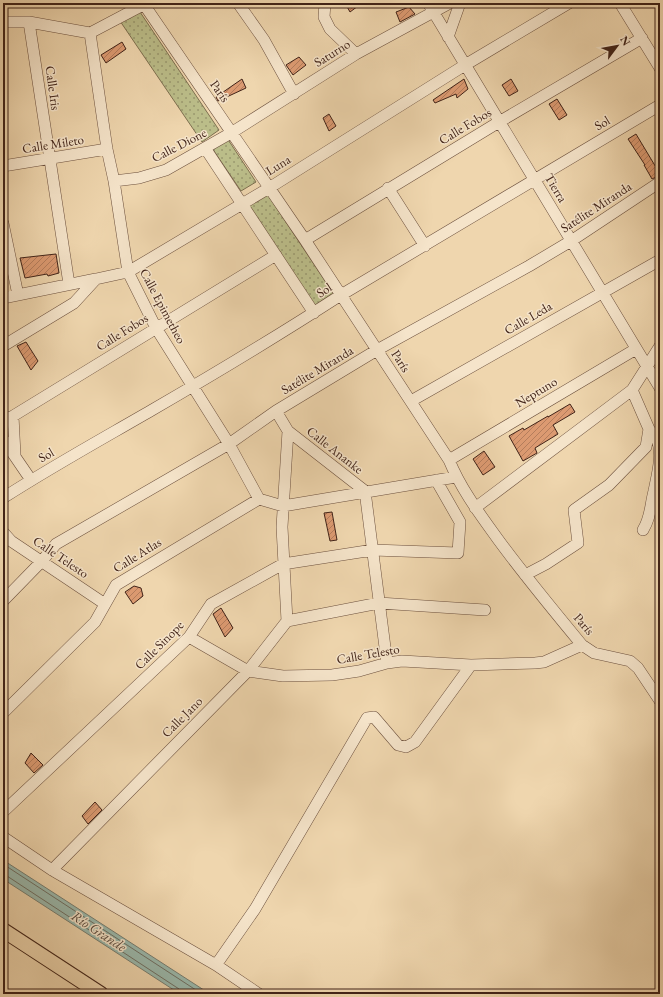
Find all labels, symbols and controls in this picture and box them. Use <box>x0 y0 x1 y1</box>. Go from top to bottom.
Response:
north arrow <box>597 26 637 66</box>
text: N <box>617 33 634 48</box>
street label: Saturno <box>311 35 353 71</box>
street label: Calle Iris <box>41 65 65 111</box>
street label: París <box>206 77 234 105</box>
street label: Calle Fobos <box>436 104 494 148</box>
street label: Sol <box>591 112 613 134</box>
street label: Calle Dione <box>149 124 209 166</box>
street label: Calle Mileto <box>21 131 85 157</box>
street label: Luna <box>262 150 294 179</box>
street label: Tierra <box>541 170 572 206</box>
street label: Satélite Miranda <box>557 177 635 236</box>
street label: Calle Epimetheo <box>136 265 190 347</box>
street label: Sol <box>313 279 335 301</box>
street label: Calle Leda <box>501 297 556 339</box>
street label: Calle Fobos <box>93 309 151 355</box>
street label: Satélite Miranda <box>278 341 357 398</box>
street label: París <box>387 347 415 375</box>
street label: Neptuno <box>512 373 560 411</box>
street label: Calle Ananke <box>303 423 367 477</box>
street label: Sol <box>35 444 57 466</box>
street label: Calle Telesto <box>30 532 92 582</box>
street label: Calle Atlas <box>110 534 164 576</box>
street label: París <box>570 610 598 638</box>
street label: Calle Sinope <box>131 617 187 673</box>
street label: Calle Telesto <box>335 640 401 668</box>
street label: Calle Jano <box>158 693 206 741</box>
water label: Río Grande <box>68 907 130 956</box>

